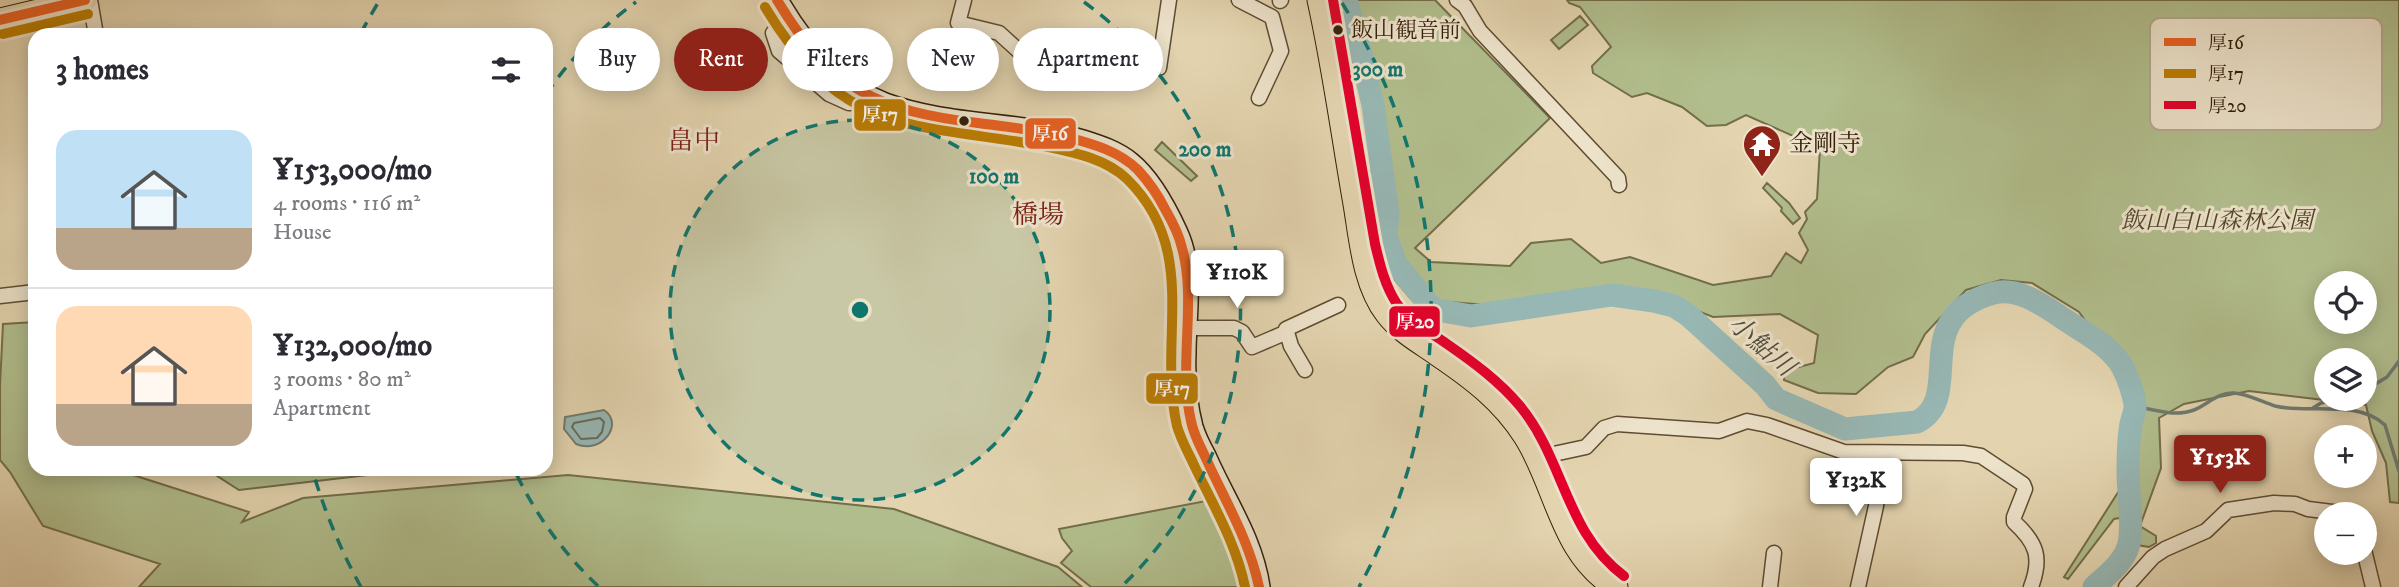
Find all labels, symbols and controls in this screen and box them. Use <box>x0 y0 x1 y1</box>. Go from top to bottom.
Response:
place label: 飯山観音前 <box>1351 17 1461 44</box>
legend <box>2150 18 2382 130</box>
marker: 飯山観音前 <box>1331 23 1345 37</box>
chip: Buy <box>574 28 660 91</box>
chip: Rent <box>674 28 768 91</box>
chip: Filters <box>782 28 893 91</box>
chip: New <box>907 28 999 91</box>
chip: Apartment <box>1013 28 1163 91</box>
text: 厚16 <box>2208 32 2245 55</box>
icon: filters <box>487 51 525 89</box>
text: 3 homes <box>56 52 149 89</box>
text: 300 m <box>1353 57 1404 83</box>
text: 厚17 <box>2208 63 2244 86</box>
text: 厚20 <box>2208 95 2247 118</box>
line badge: 厚17 <box>853 98 907 132</box>
text: 厚17 <box>862 104 898 127</box>
unlabelled marker <box>957 114 971 128</box>
line badge: 厚16 <box>1024 117 1077 150</box>
text: 厚16 <box>1032 123 1069 146</box>
temple icon: 金剛寺 <box>1741 123 1783 178</box>
district label: 畠中 <box>668 125 720 158</box>
place label: 金剛寺 <box>1789 129 1861 159</box>
text: 200 m <box>1178 137 1232 163</box>
text: ¥153,000/mo <box>273 152 432 189</box>
icon: home <box>112 158 196 242</box>
text: 100 m <box>969 164 1019 190</box>
text: 4 rooms · 116 m² <box>273 189 420 218</box>
district label: 橋場 <box>1012 199 1064 232</box>
park label: 飯山白山森林公園 <box>2121 206 2317 236</box>
text: House <box>273 218 331 247</box>
pin: ¥110K <box>1188 250 1286 310</box>
text: ¥110K <box>1207 258 1267 287</box>
map controls <box>2314 271 2377 565</box>
button: locate <box>2314 271 2377 334</box>
centre of rings <box>848 298 872 322</box>
line badge: 厚20 <box>1388 305 1441 338</box>
water label: 小鮎川 <box>1721 308 1804 386</box>
text: 厚20 <box>1396 311 1434 334</box>
text: ¥132,000/mo <box>273 328 432 365</box>
icon: home <box>112 334 196 418</box>
button: layers <box>2314 348 2377 411</box>
text: 3 rooms · 80 m² <box>273 365 411 394</box>
line badge: 厚17 <box>1145 372 1199 405</box>
text: 厚17 <box>1154 378 1190 401</box>
text: Apartment <box>273 394 371 423</box>
button: + <box>2314 425 2377 488</box>
pin: ¥153K <box>2171 435 2269 495</box>
text: ¥153K <box>2190 443 2250 472</box>
pin: ¥132K <box>1807 458 1905 518</box>
text: ¥132K <box>1826 466 1886 495</box>
button: − <box>2314 502 2377 565</box>

